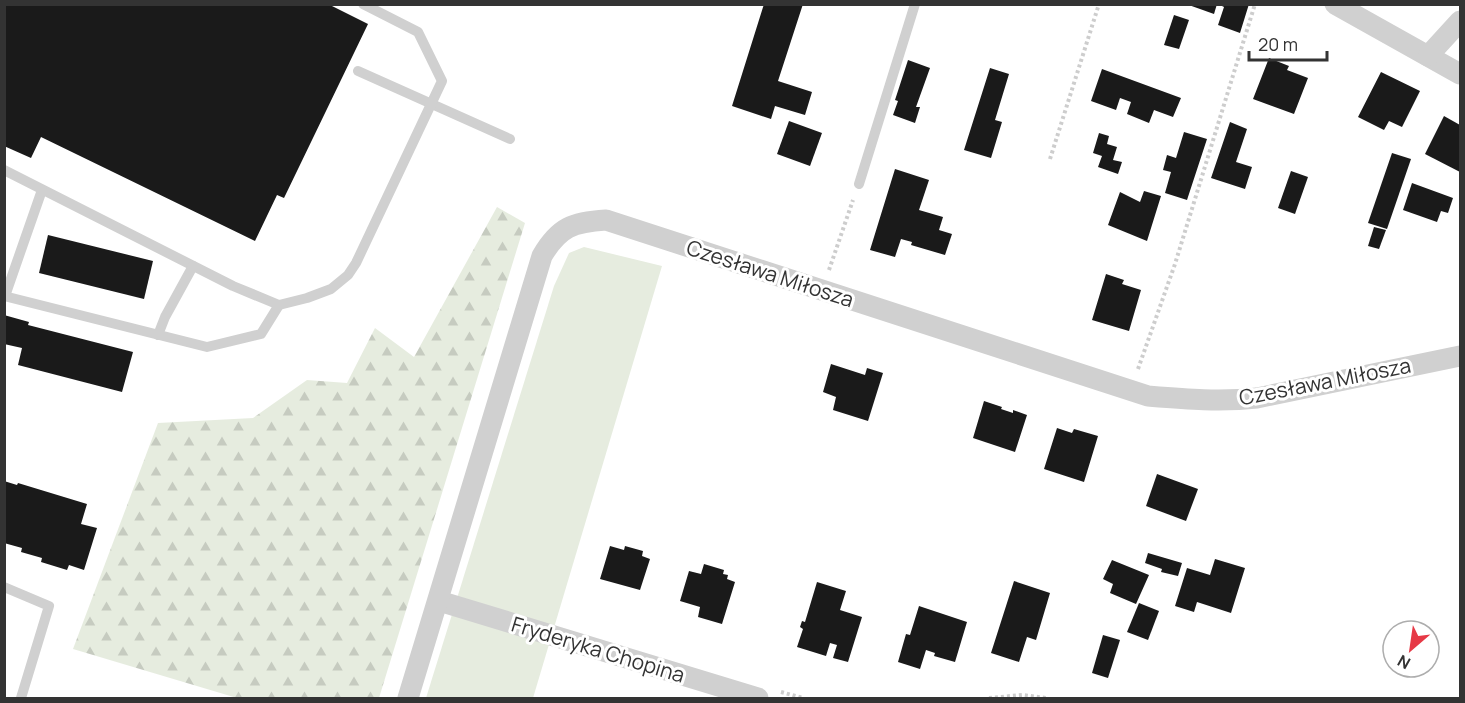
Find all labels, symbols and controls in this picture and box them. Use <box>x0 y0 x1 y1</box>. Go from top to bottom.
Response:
scale bar <box>1249 24 1327 62</box>
text: 20 m <box>1258 32 1298 56</box>
street label: Czesława Miłosza <box>683 233 857 313</box>
street label: Czesława Miłosza <box>1237 351 1413 411</box>
street label: Fryderyka Chopina <box>508 609 688 689</box>
north arrow <box>1381 619 1441 679</box>
text: N <box>1393 650 1414 675</box>

